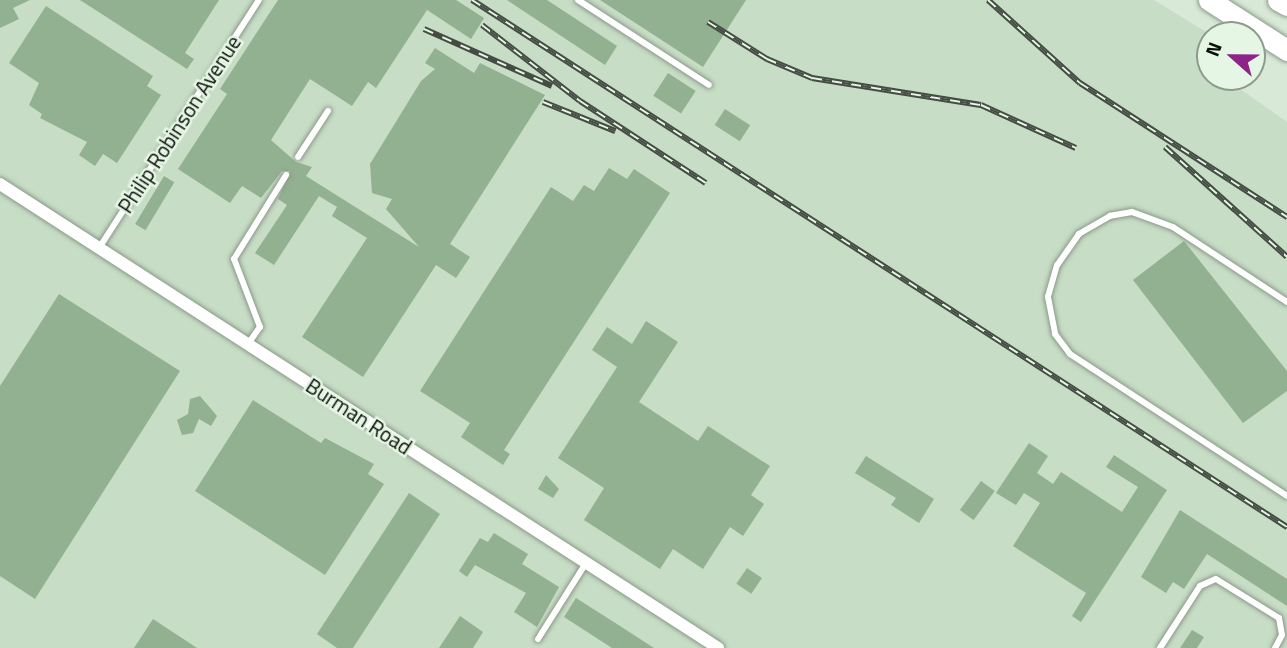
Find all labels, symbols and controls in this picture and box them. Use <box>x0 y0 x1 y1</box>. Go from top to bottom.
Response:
north arrow <box>1196 21 1266 91</box>
street label: Philip Robinson Avenue <box>112 30 246 218</box>
text: N <box>1197 38 1229 60</box>
street label: Burman Road <box>301 373 417 459</box>

